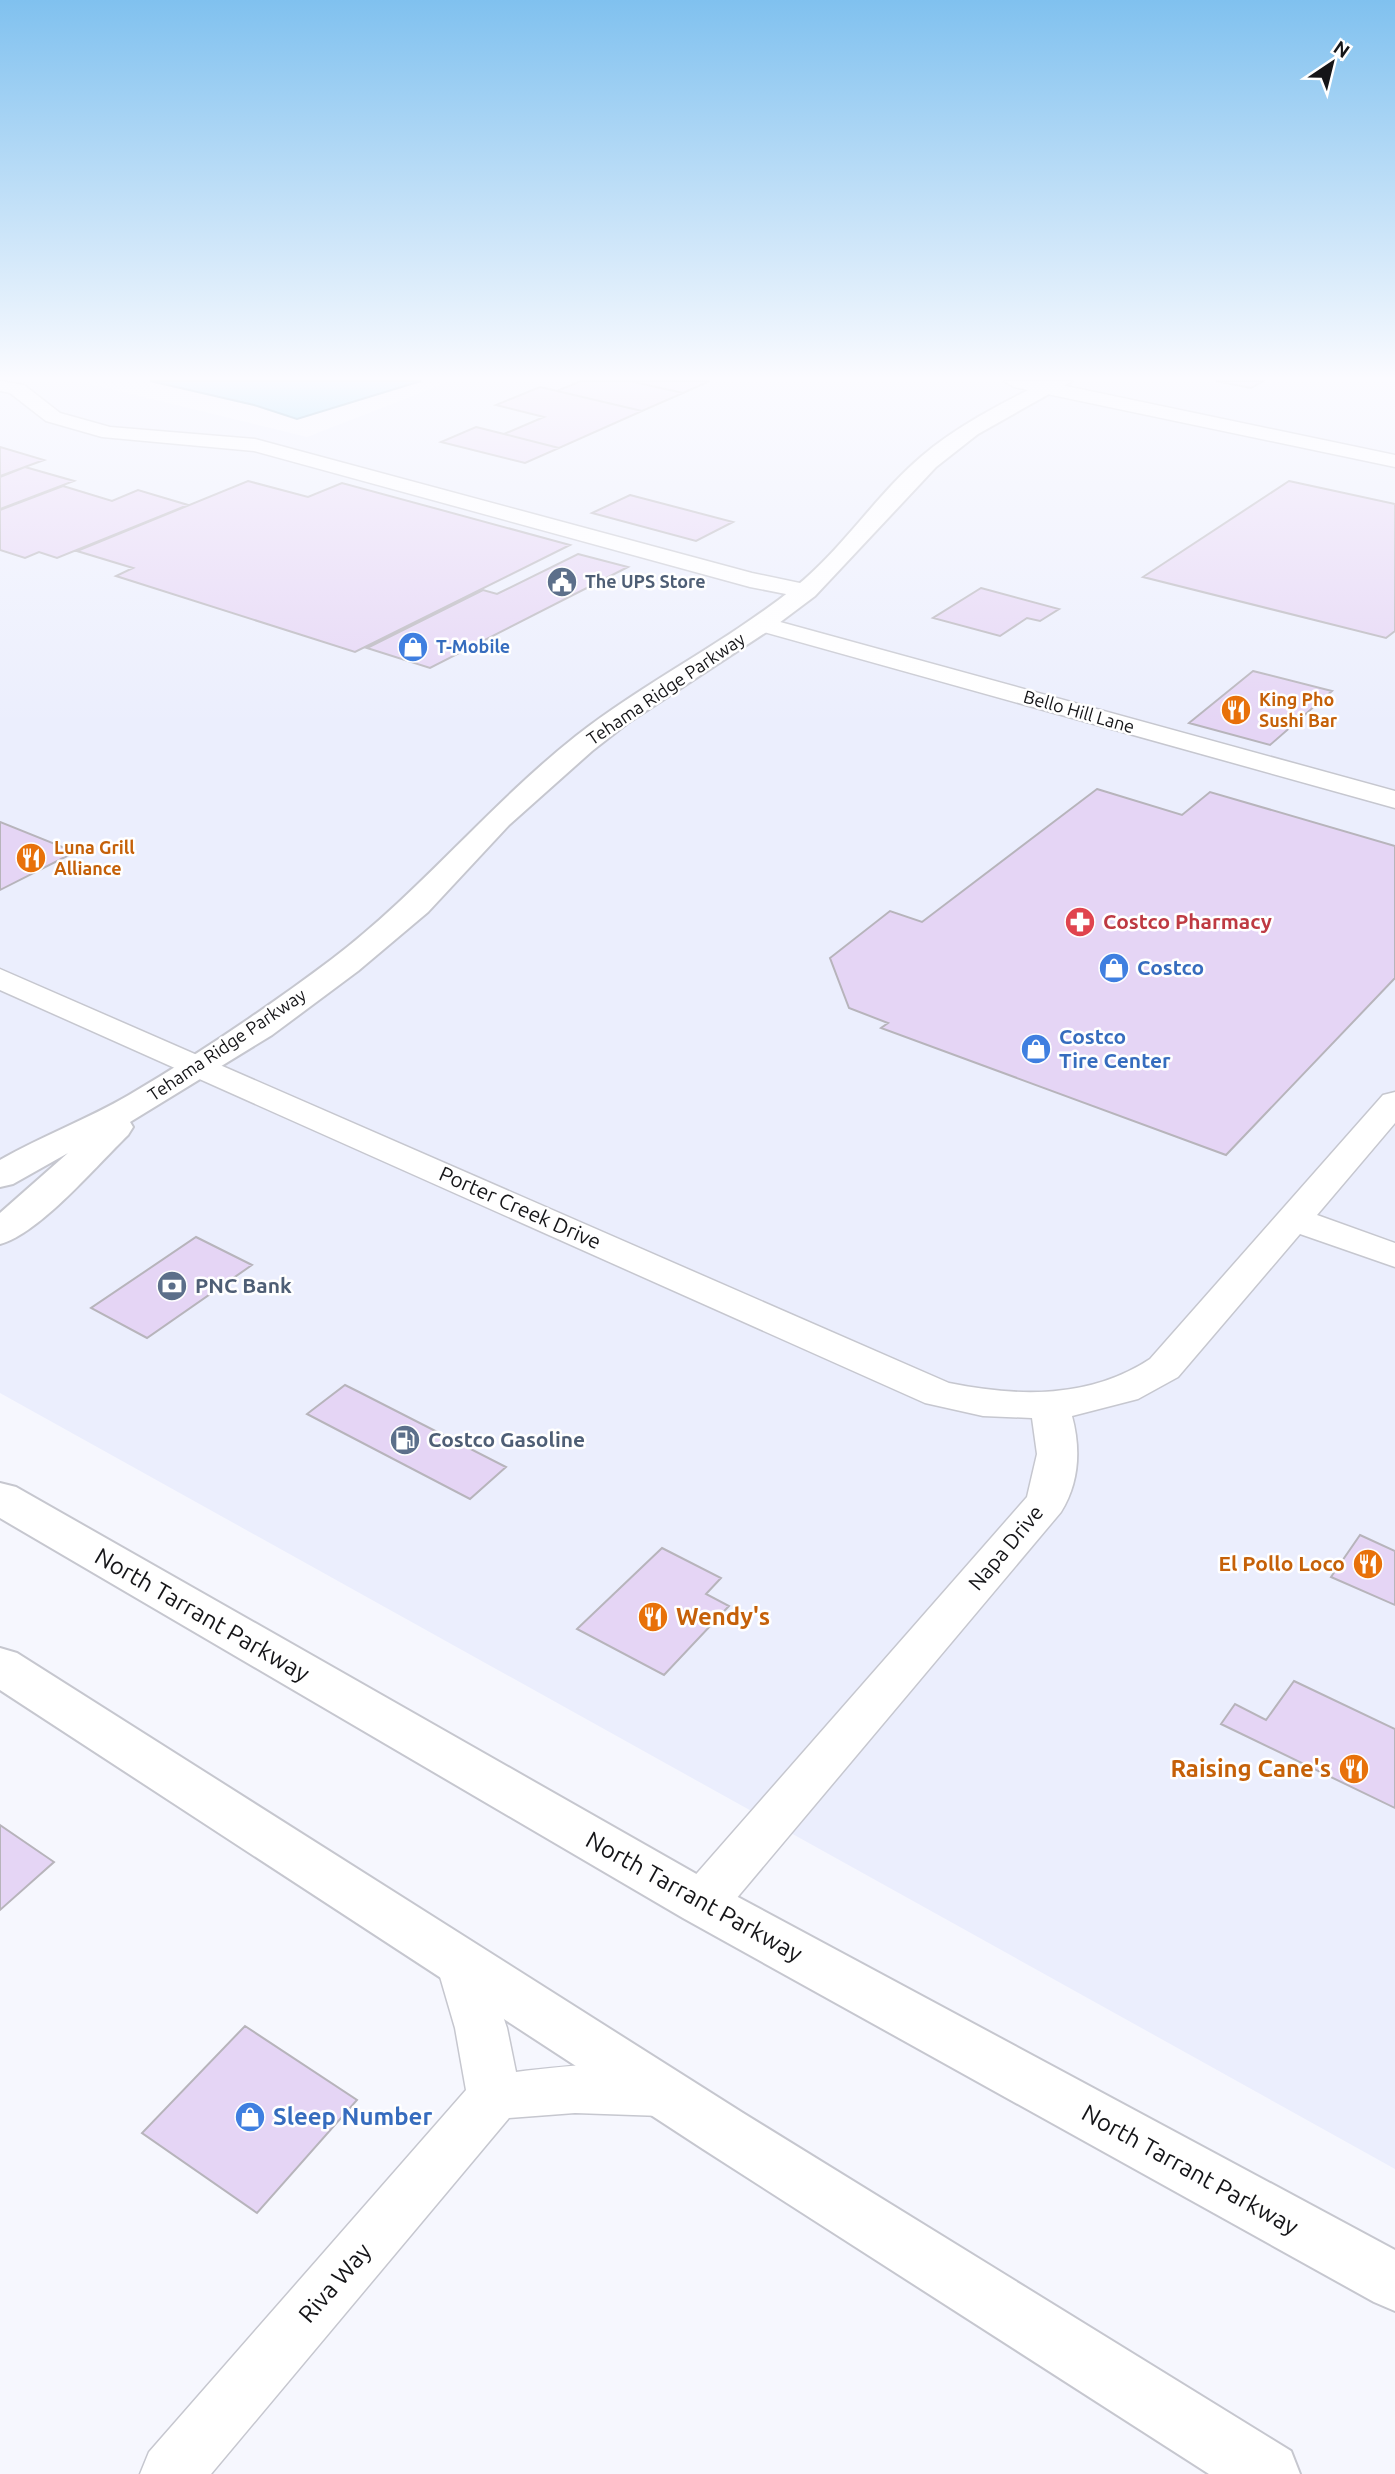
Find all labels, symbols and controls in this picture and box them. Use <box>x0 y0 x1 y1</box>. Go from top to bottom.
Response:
north arrow <box>1297 28 1367 98</box>
text: N <box>1330 36 1354 62</box>
public building icon: The UPS Store <box>545 565 579 599</box>
place label: The UPS Store <box>585 571 706 591</box>
street label: Tehama Ridge Parkway <box>583 628 748 748</box>
shop icon: T-Mobile <box>396 630 430 664</box>
place label: T-Mobile <box>436 636 510 656</box>
street label: Bello Hill Lane <box>1021 686 1137 736</box>
place label: King Pho Sushi Bar <box>1259 689 1338 730</box>
restaurant icon: King Pho Sushi Bar <box>1219 693 1253 727</box>
place label: Luna Grill Alliance <box>54 837 135 878</box>
restaurant icon: Luna Grill Alliance <box>14 841 48 875</box>
pharmacy icon: Costco Pharmacy <box>1063 905 1097 939</box>
place label: Costco Pharmacy <box>1103 909 1272 933</box>
shop icon: Costco <box>1097 951 1131 985</box>
place label: Costco <box>1137 955 1204 979</box>
street label: Tehama Ridge Parkway <box>144 984 309 1104</box>
place label: Costco Tire Center <box>1059 1024 1171 1072</box>
shop icon: Costco Tire Center <box>1019 1032 1053 1066</box>
street label: Porter Creek Drive <box>436 1161 605 1253</box>
bank icon: PNC Bank <box>155 1269 189 1303</box>
place label: PNC Bank <box>195 1273 292 1297</box>
fuel station icon: Costco Gasoline <box>388 1423 422 1457</box>
place label: Costco Gasoline <box>428 1427 585 1451</box>
street label: Napa Drive <box>963 1500 1048 1595</box>
street label: North Tarrant Parkway <box>90 1542 315 1687</box>
restaurant icon: El Pollo Loco <box>1351 1547 1385 1581</box>
place label: El Pollo Loco <box>1218 1551 1345 1575</box>
restaurant icon: Wendy's <box>636 1600 670 1634</box>
place label: Wendy's <box>676 1603 770 1630</box>
restaurant icon: Raising Cane's <box>1337 1752 1371 1786</box>
place label: Raising Cane's <box>1171 1755 1331 1782</box>
street label: North Tarrant Parkway <box>581 1826 807 1967</box>
street label: North Tarrant Parkway <box>1077 2099 1303 2240</box>
shop icon: Sleep Number <box>233 2100 267 2134</box>
place label: Sleep Number <box>273 2103 432 2130</box>
street label: Riva Way <box>293 2237 377 2328</box>

